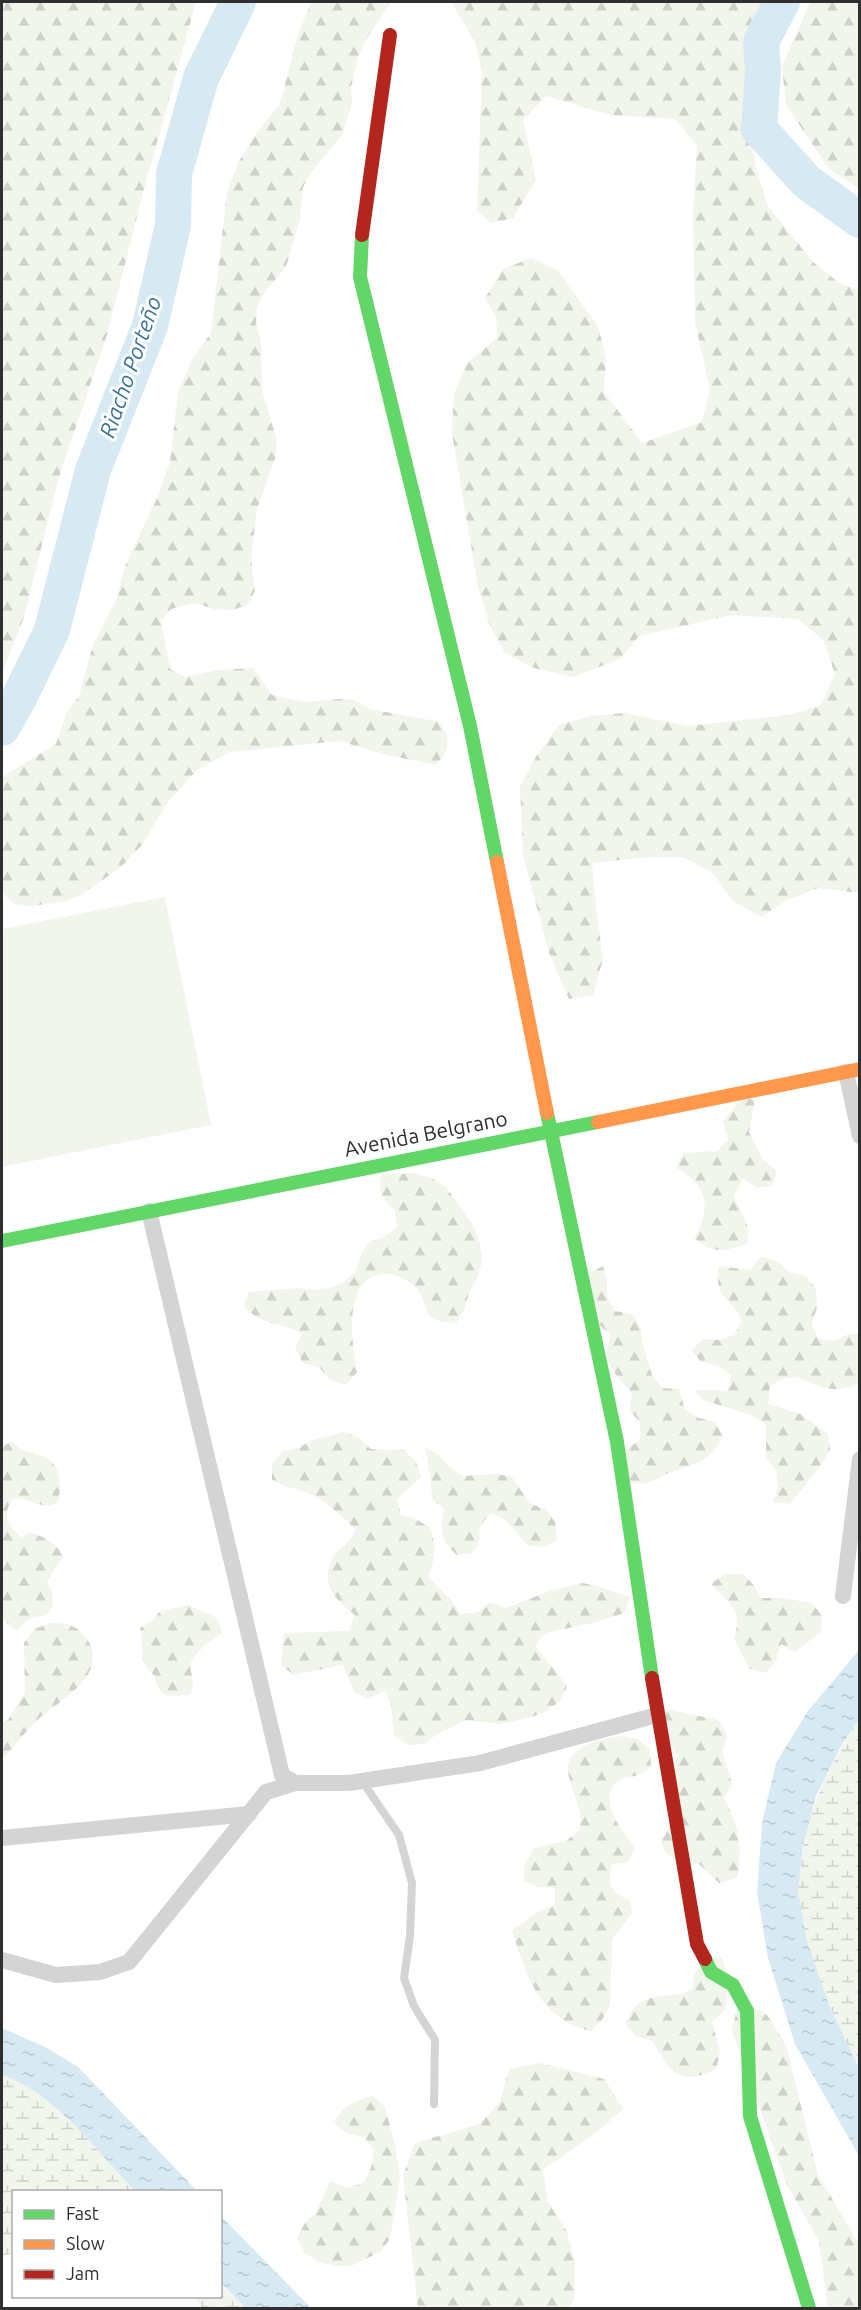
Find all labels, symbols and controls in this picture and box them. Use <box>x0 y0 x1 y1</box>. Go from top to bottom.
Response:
water label: Riacho Porteño <box>94 293 165 440</box>
street label: Avenida Belgrano <box>342 1105 509 1161</box>
legend <box>12 2190 222 2298</box>
text: Fast <box>66 2203 99 2223</box>
text: Slow <box>66 2233 105 2253</box>
text: Jam <box>66 2263 100 2283</box>

